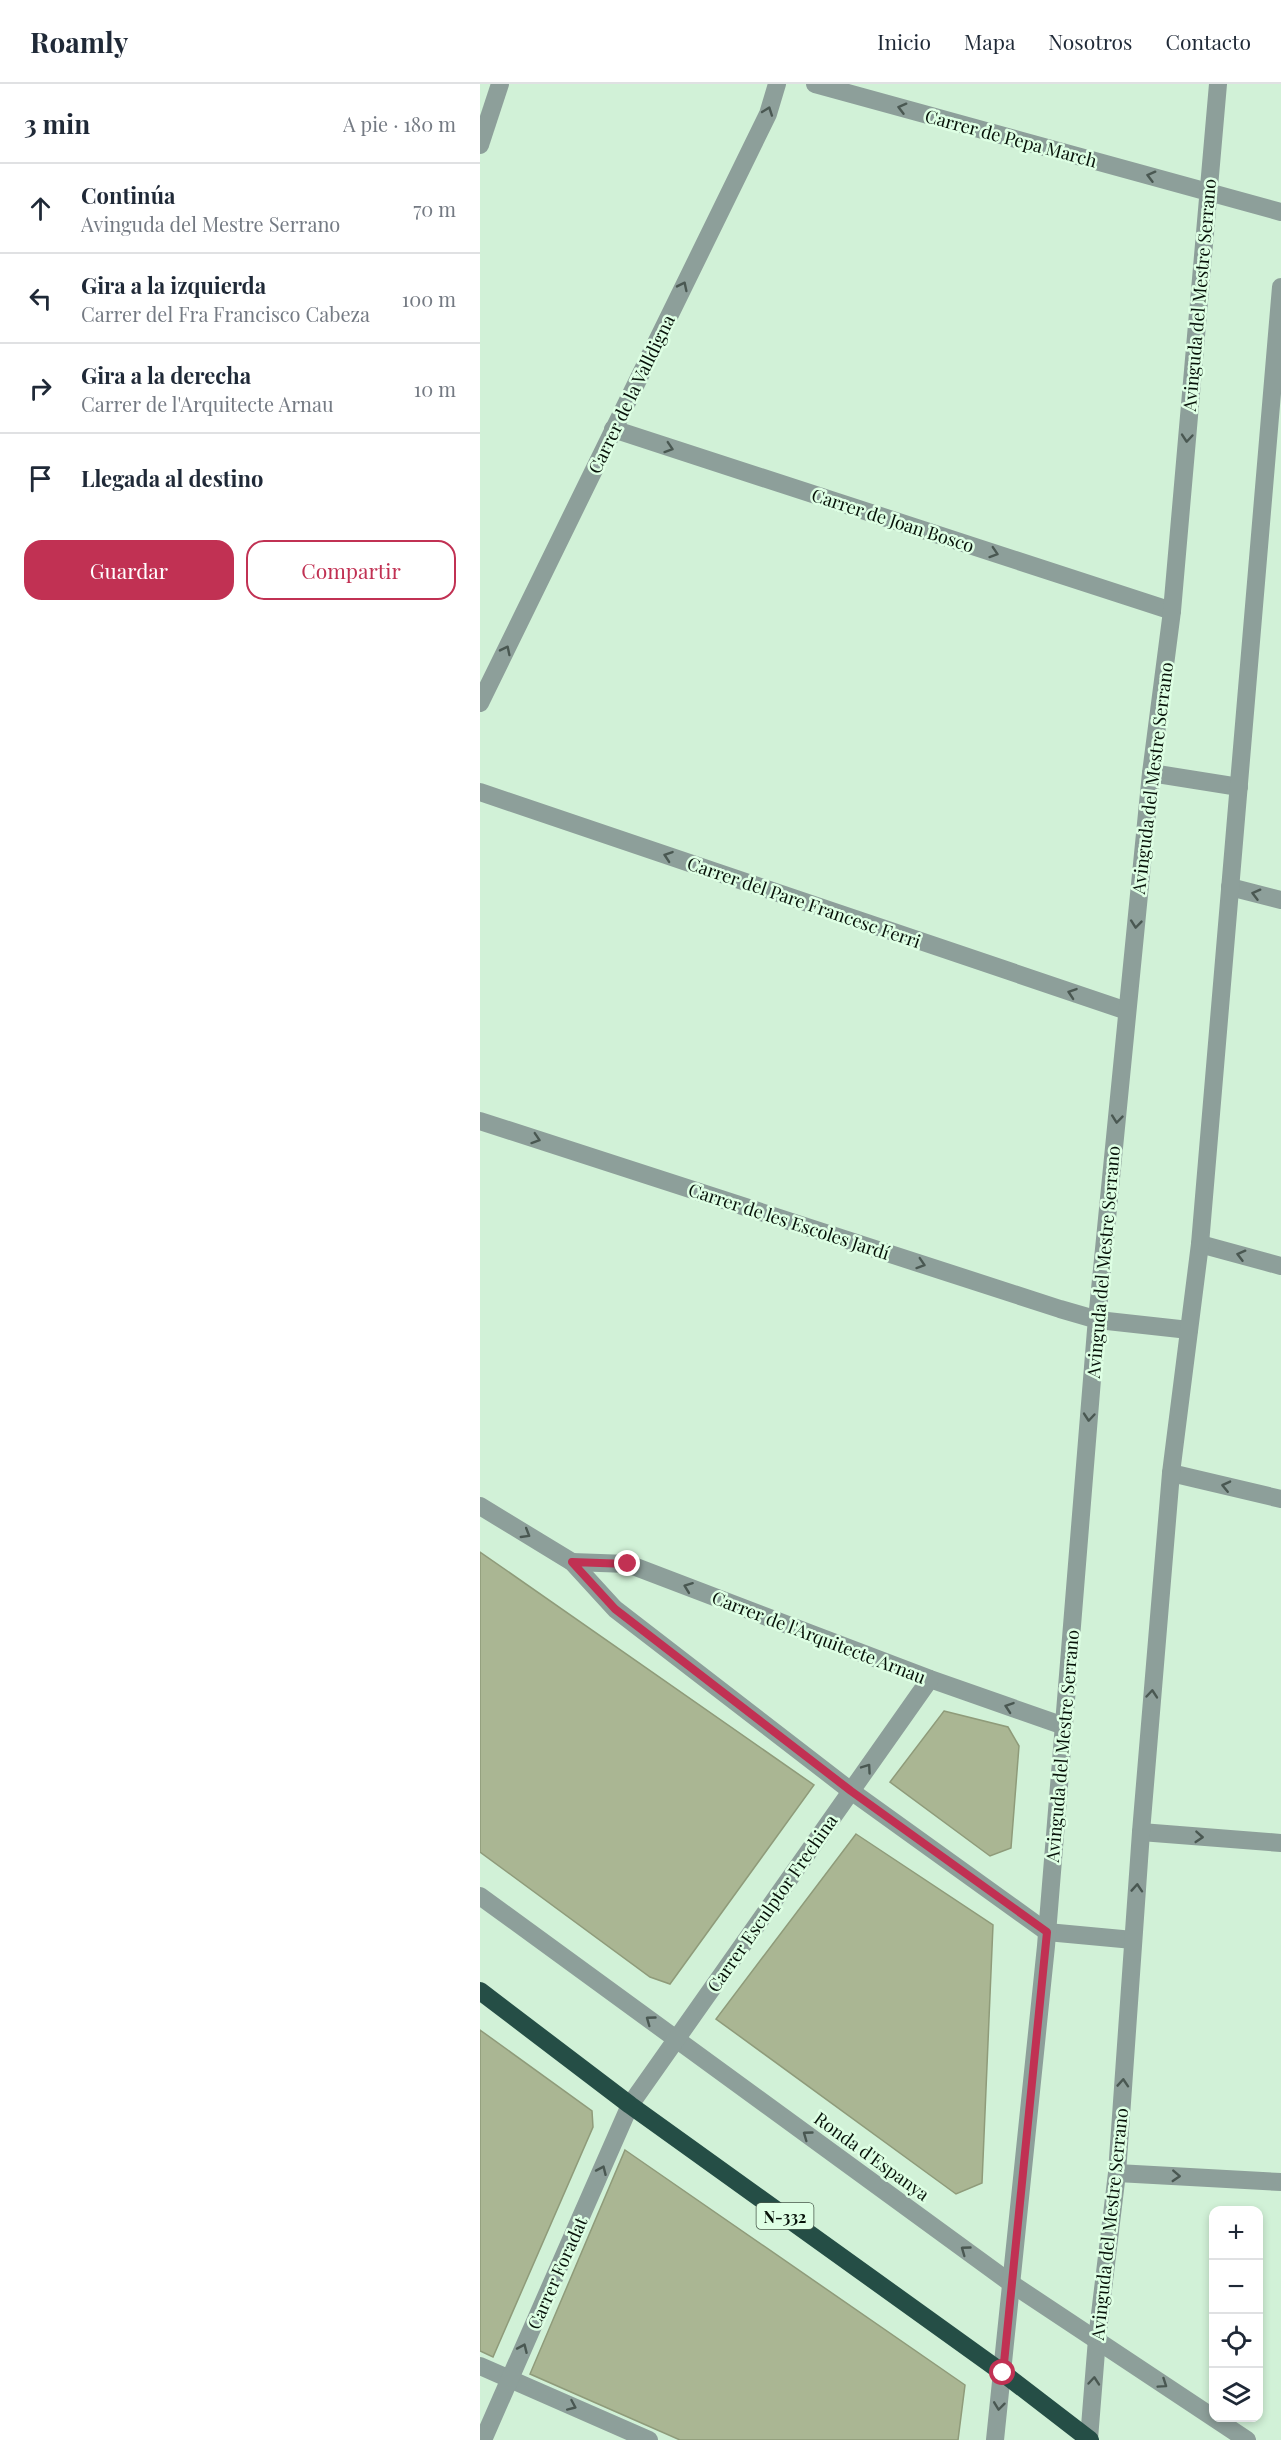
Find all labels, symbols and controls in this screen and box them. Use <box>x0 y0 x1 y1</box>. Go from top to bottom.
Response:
text: Roamly <box>30 23 128 60</box>
text: Inicio <box>877 27 931 55</box>
text: Mapa <box>964 27 1015 55</box>
text: Nosotros <box>1048 27 1132 55</box>
text: Contacto <box>1165 27 1251 55</box>
one-way arrow <box>897 103 908 115</box>
street label: Carrer de Pepa March <box>922 104 1100 173</box>
text: 3 min <box>24 106 90 141</box>
one-way arrow <box>761 106 774 116</box>
text: A pie · 180 m <box>343 110 456 137</box>
one-way arrow <box>1146 171 1157 183</box>
street label: Avinguda del Mestre Serrano <box>1177 178 1221 413</box>
text: Continúa <box>81 180 175 210</box>
icon: ahead <box>24 192 57 225</box>
text: 70 m <box>413 195 456 222</box>
text: Avinguda del Mestre Serrano <box>81 210 340 237</box>
text: Gira a la izquierda <box>81 270 266 300</box>
one-way arrow <box>676 281 688 292</box>
icon: left <box>24 282 57 315</box>
text: 100 m <box>402 285 456 312</box>
text: Carrer del Fra Francisco Cabeza <box>81 300 370 327</box>
street label: Carrer de la Valldigna <box>582 311 680 477</box>
text: Gira a la derecha <box>81 360 251 390</box>
icon: right <box>24 372 57 405</box>
text: 10 m <box>414 375 456 402</box>
text: Carrer de l'Arquitecte Arnau <box>81 390 334 417</box>
one-way arrow <box>1181 434 1194 443</box>
one-way arrow <box>663 440 674 453</box>
icon: arrive <box>24 462 57 495</box>
text: Llegada al destino <box>81 463 263 493</box>
street label: Carrer de Joan Bosco <box>809 482 977 558</box>
button: Guardar <box>24 540 234 600</box>
button: Compartir <box>246 540 456 600</box>
one-way arrow <box>988 546 999 559</box>
one-way arrow <box>498 645 510 656</box>
street label: Avinguda del Mestre Serrano <box>1126 661 1178 896</box>
one-way arrow <box>664 851 674 863</box>
street label: Carrer del Pare Francesc Ferri <box>684 851 924 953</box>
one-way arrow <box>1251 888 1261 901</box>
one-way arrow <box>1130 920 1143 929</box>
one-way arrow <box>1067 987 1078 1000</box>
one-way arrow <box>1111 1114 1124 1123</box>
one-way arrow <box>530 1132 541 1145</box>
street label: Avinguda del Mestre Serrano <box>1081 1145 1125 1380</box>
street label: Carrer de les Escoles Jardí <box>685 1177 893 1265</box>
one-way arrow <box>1236 1250 1247 1262</box>
one-way arrow <box>915 1257 926 1270</box>
one-way arrow <box>1083 1413 1096 1422</box>
one-way arrow <box>1221 1480 1231 1493</box>
one-way arrow <box>520 1526 530 1538</box>
route end <box>614 1550 640 1576</box>
one-way arrow <box>684 1582 695 1594</box>
street label: Carrer de l'Arquitecte Arnau <box>709 1585 930 1689</box>
street label: Avinguda del Mestre Serrano <box>1040 1629 1084 1864</box>
one-way arrow <box>1145 1689 1158 1698</box>
one-way arrow <box>1004 1701 1015 1714</box>
one-way arrow <box>860 1764 871 1775</box>
street label: Carrer Esculptor Frechina <box>701 1809 843 1997</box>
one-way arrow <box>1194 1830 1203 1843</box>
one-way arrow <box>1130 1883 1143 1892</box>
one-way arrow <box>645 2016 656 2027</box>
one-way arrow <box>1117 2078 1130 2087</box>
street label: Ronda d'Espanya <box>810 2106 934 2206</box>
street label: Avinguda del Mestre Serrano <box>1085 2107 1133 2342</box>
one-way arrow <box>803 2131 814 2142</box>
one-way arrow <box>595 2165 607 2176</box>
one-way arrow <box>1171 2169 1180 2182</box>
road number: N-332 <box>756 2203 814 2229</box>
map controls <box>1209 2206 1263 2422</box>
button: + <box>1209 2206 1263 2260</box>
street label: Carrer Foradat <box>521 2212 593 2333</box>
one-way arrow <box>961 2246 972 2257</box>
button: − <box>1209 2260 1263 2314</box>
button: locate <box>1209 2314 1263 2368</box>
one-way arrow <box>516 2343 528 2354</box>
route start <box>989 2359 1015 2385</box>
button: layers <box>1209 2368 1263 2422</box>
one-way arrow <box>1087 2376 1100 2386</box>
one-way arrow <box>1157 2377 1168 2388</box>
one-way arrow <box>566 2399 577 2411</box>
one-way arrow <box>993 2402 1006 2411</box>

